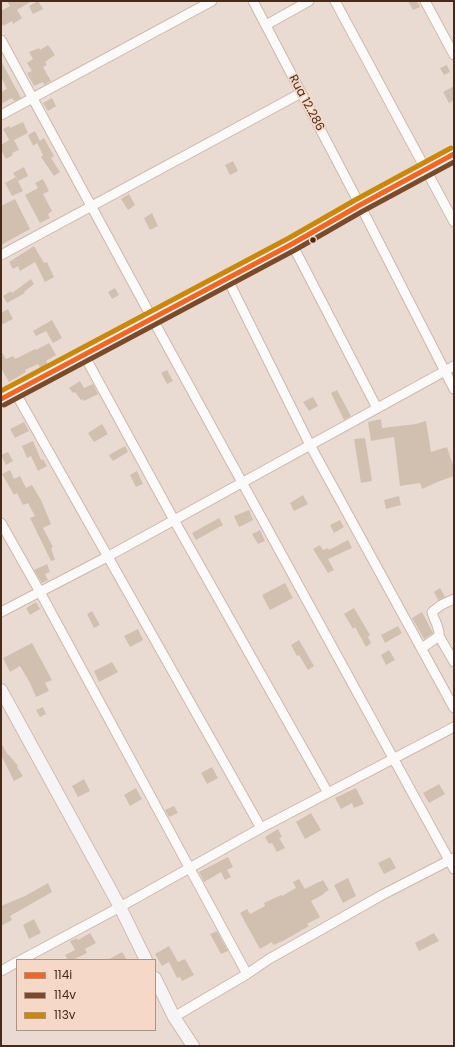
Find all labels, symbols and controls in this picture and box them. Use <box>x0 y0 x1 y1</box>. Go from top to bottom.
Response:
street label: Rua 12.286 <box>285 72 327 134</box>
unlabelled marker <box>308 235 318 245</box>
legend <box>16 959 156 1031</box>
text: 114i <box>54 966 72 983</box>
text: 114v <box>54 986 76 1003</box>
text: 113v <box>54 1006 75 1023</box>

